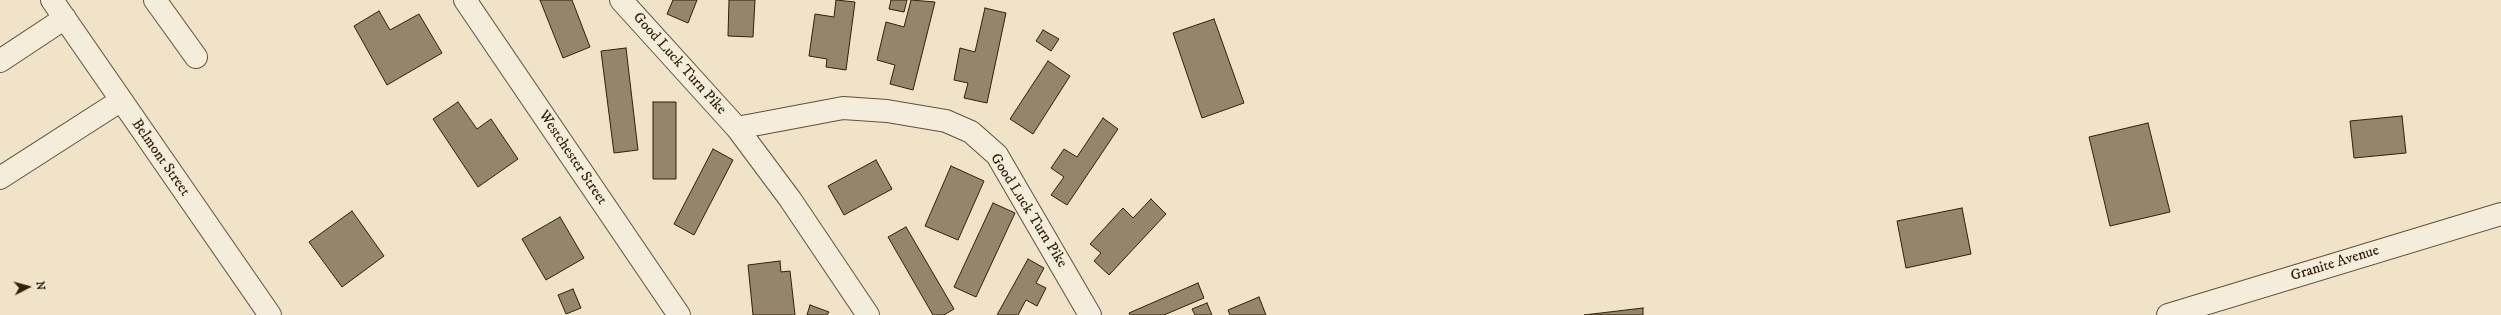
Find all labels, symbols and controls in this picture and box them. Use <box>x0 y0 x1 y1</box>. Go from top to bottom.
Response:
street label: Good Luck Turn Pike <box>628 9 730 119</box>
street label: Westchester Street <box>534 107 610 209</box>
street label: Belmont Street <box>127 116 193 200</box>
street label: Good Luck Turn Pike <box>986 151 1070 271</box>
street label: Granite Avenue <box>2289 242 2381 286</box>
north arrow <box>8 267 48 307</box>
text: N <box>33 281 47 291</box>

